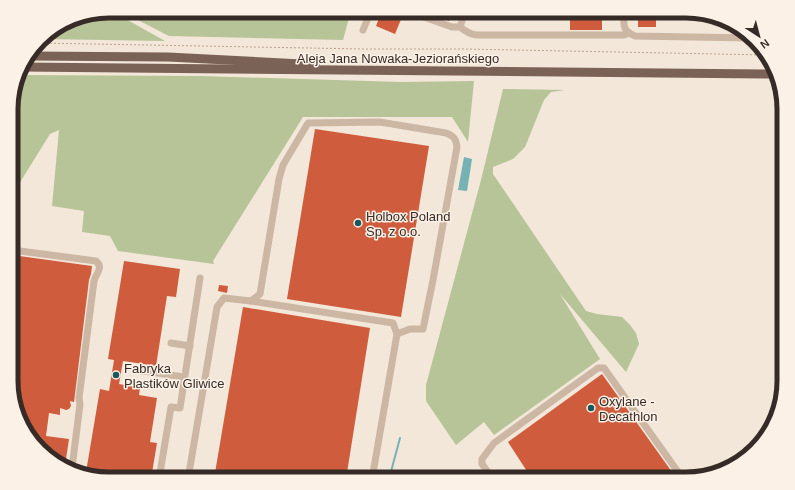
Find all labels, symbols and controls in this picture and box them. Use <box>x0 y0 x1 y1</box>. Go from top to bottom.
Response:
north arrow <box>739 16 779 56</box>
text: N <box>758 37 772 51</box>
street label: Aleja Jana Nowaka-Jeziorańskiego <box>297 51 499 66</box>
place label: Holbox Poland Sp. z o.o. <box>366 209 451 239</box>
marker: Holbox Poland Sp. z o.o. <box>353 218 363 228</box>
place label: Fabryka Plastików Gliwice <box>124 361 224 391</box>
marker: Fabryka Plastików Gliwice <box>111 370 121 380</box>
place label: Oxylane - Decathlon <box>599 394 658 424</box>
marker: Oxylane - Decathlon <box>586 403 596 413</box>

